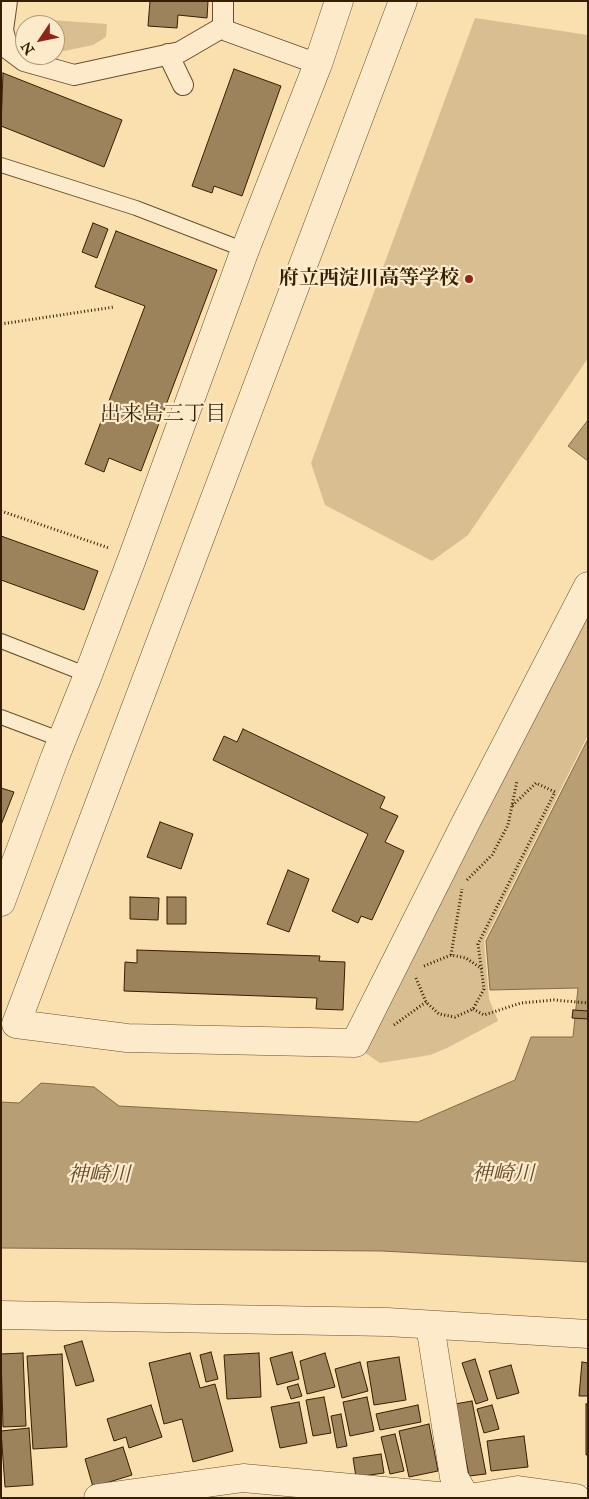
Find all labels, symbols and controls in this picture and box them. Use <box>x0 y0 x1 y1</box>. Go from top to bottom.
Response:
north arrow <box>15 15 65 65</box>
text: N <box>18 38 38 58</box>
place label: 府立西淀川高等学校 <box>279 267 459 291</box>
marker: 府立西淀川高等学校 <box>463 273 475 285</box>
district label: 出来島三丁目 <box>100 402 226 428</box>
water label: 神崎川 <box>472 1162 534 1188</box>
water label: 神崎川 <box>68 1163 130 1189</box>

